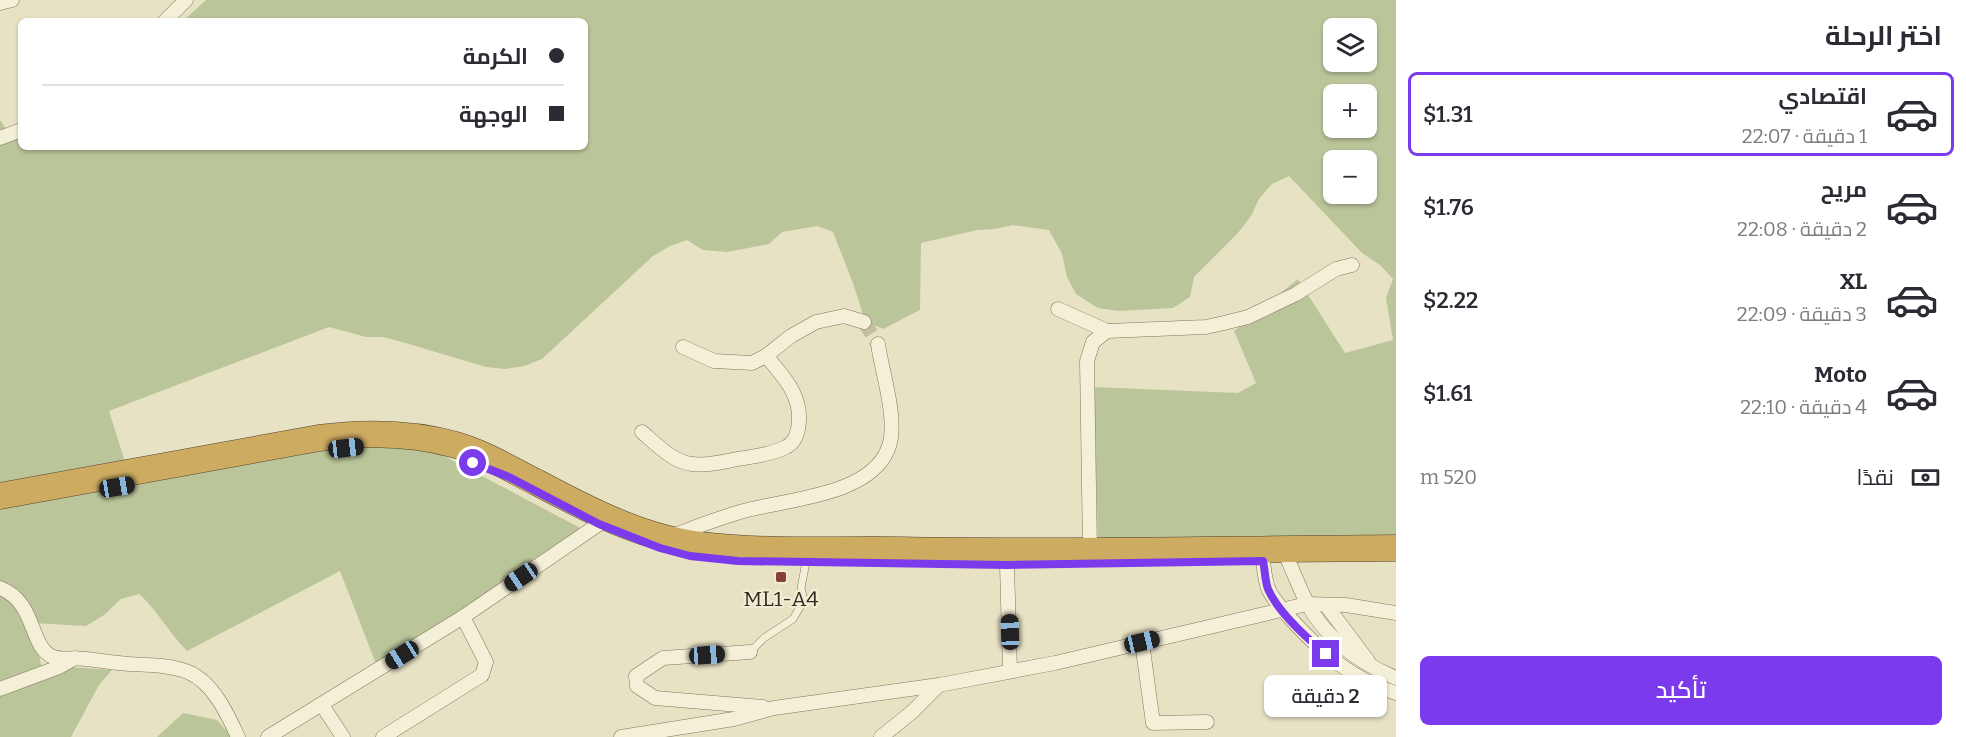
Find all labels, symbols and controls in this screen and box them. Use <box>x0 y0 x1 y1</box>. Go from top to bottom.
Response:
map controls <box>1323 18 1377 204</box>
button: layers <box>1323 18 1377 72</box>
text: اختر الرحلة <box>1825 20 1942 52</box>
text: الكرمة <box>463 43 528 70</box>
text: اقتصادي <box>1778 83 1867 110</box>
button: + <box>1323 84 1377 138</box>
icon: car <box>1885 87 1939 141</box>
text: الوجهة <box>459 101 528 128</box>
text: $1.31 <box>1423 101 1473 128</box>
text: 1 دقيقة · 22:07 <box>1742 124 1867 148</box>
button: − <box>1323 150 1377 204</box>
text: مريح <box>1821 176 1867 203</box>
icon: car <box>1885 180 1939 234</box>
text: $1.76 <box>1423 194 1474 221</box>
text: 2 دقيقة · 22:08 <box>1737 217 1867 241</box>
text: XL <box>1840 268 1867 295</box>
icon: car <box>1885 273 1939 327</box>
text: $2.22 <box>1423 287 1478 314</box>
text: 3 دقيقة · 22:09 <box>1737 302 1867 326</box>
text: Moto <box>1814 361 1867 388</box>
icon: car <box>1885 366 1939 420</box>
text: $1.61 <box>1423 380 1472 407</box>
text: 4 دقيقة · 22:10 <box>1740 395 1867 419</box>
car <box>327 437 365 459</box>
route start <box>459 449 486 476</box>
icon: cash <box>1909 461 1942 494</box>
text: نقدًا <box>1856 464 1894 491</box>
text: 520 m <box>1420 465 1477 489</box>
car <box>98 475 136 499</box>
car <box>501 559 541 595</box>
marker: ML1-A4 <box>774 570 788 584</box>
place label: ML1-A4 <box>743 586 819 612</box>
car <box>1000 614 1020 650</box>
car <box>1122 629 1162 655</box>
car <box>382 638 422 672</box>
route end <box>1312 640 1339 667</box>
car <box>688 645 726 665</box>
button: تأكيد <box>1420 656 1942 725</box>
callout: 2 دقيقة <box>1264 675 1388 717</box>
text: 2 دقيقة <box>1291 684 1360 708</box>

